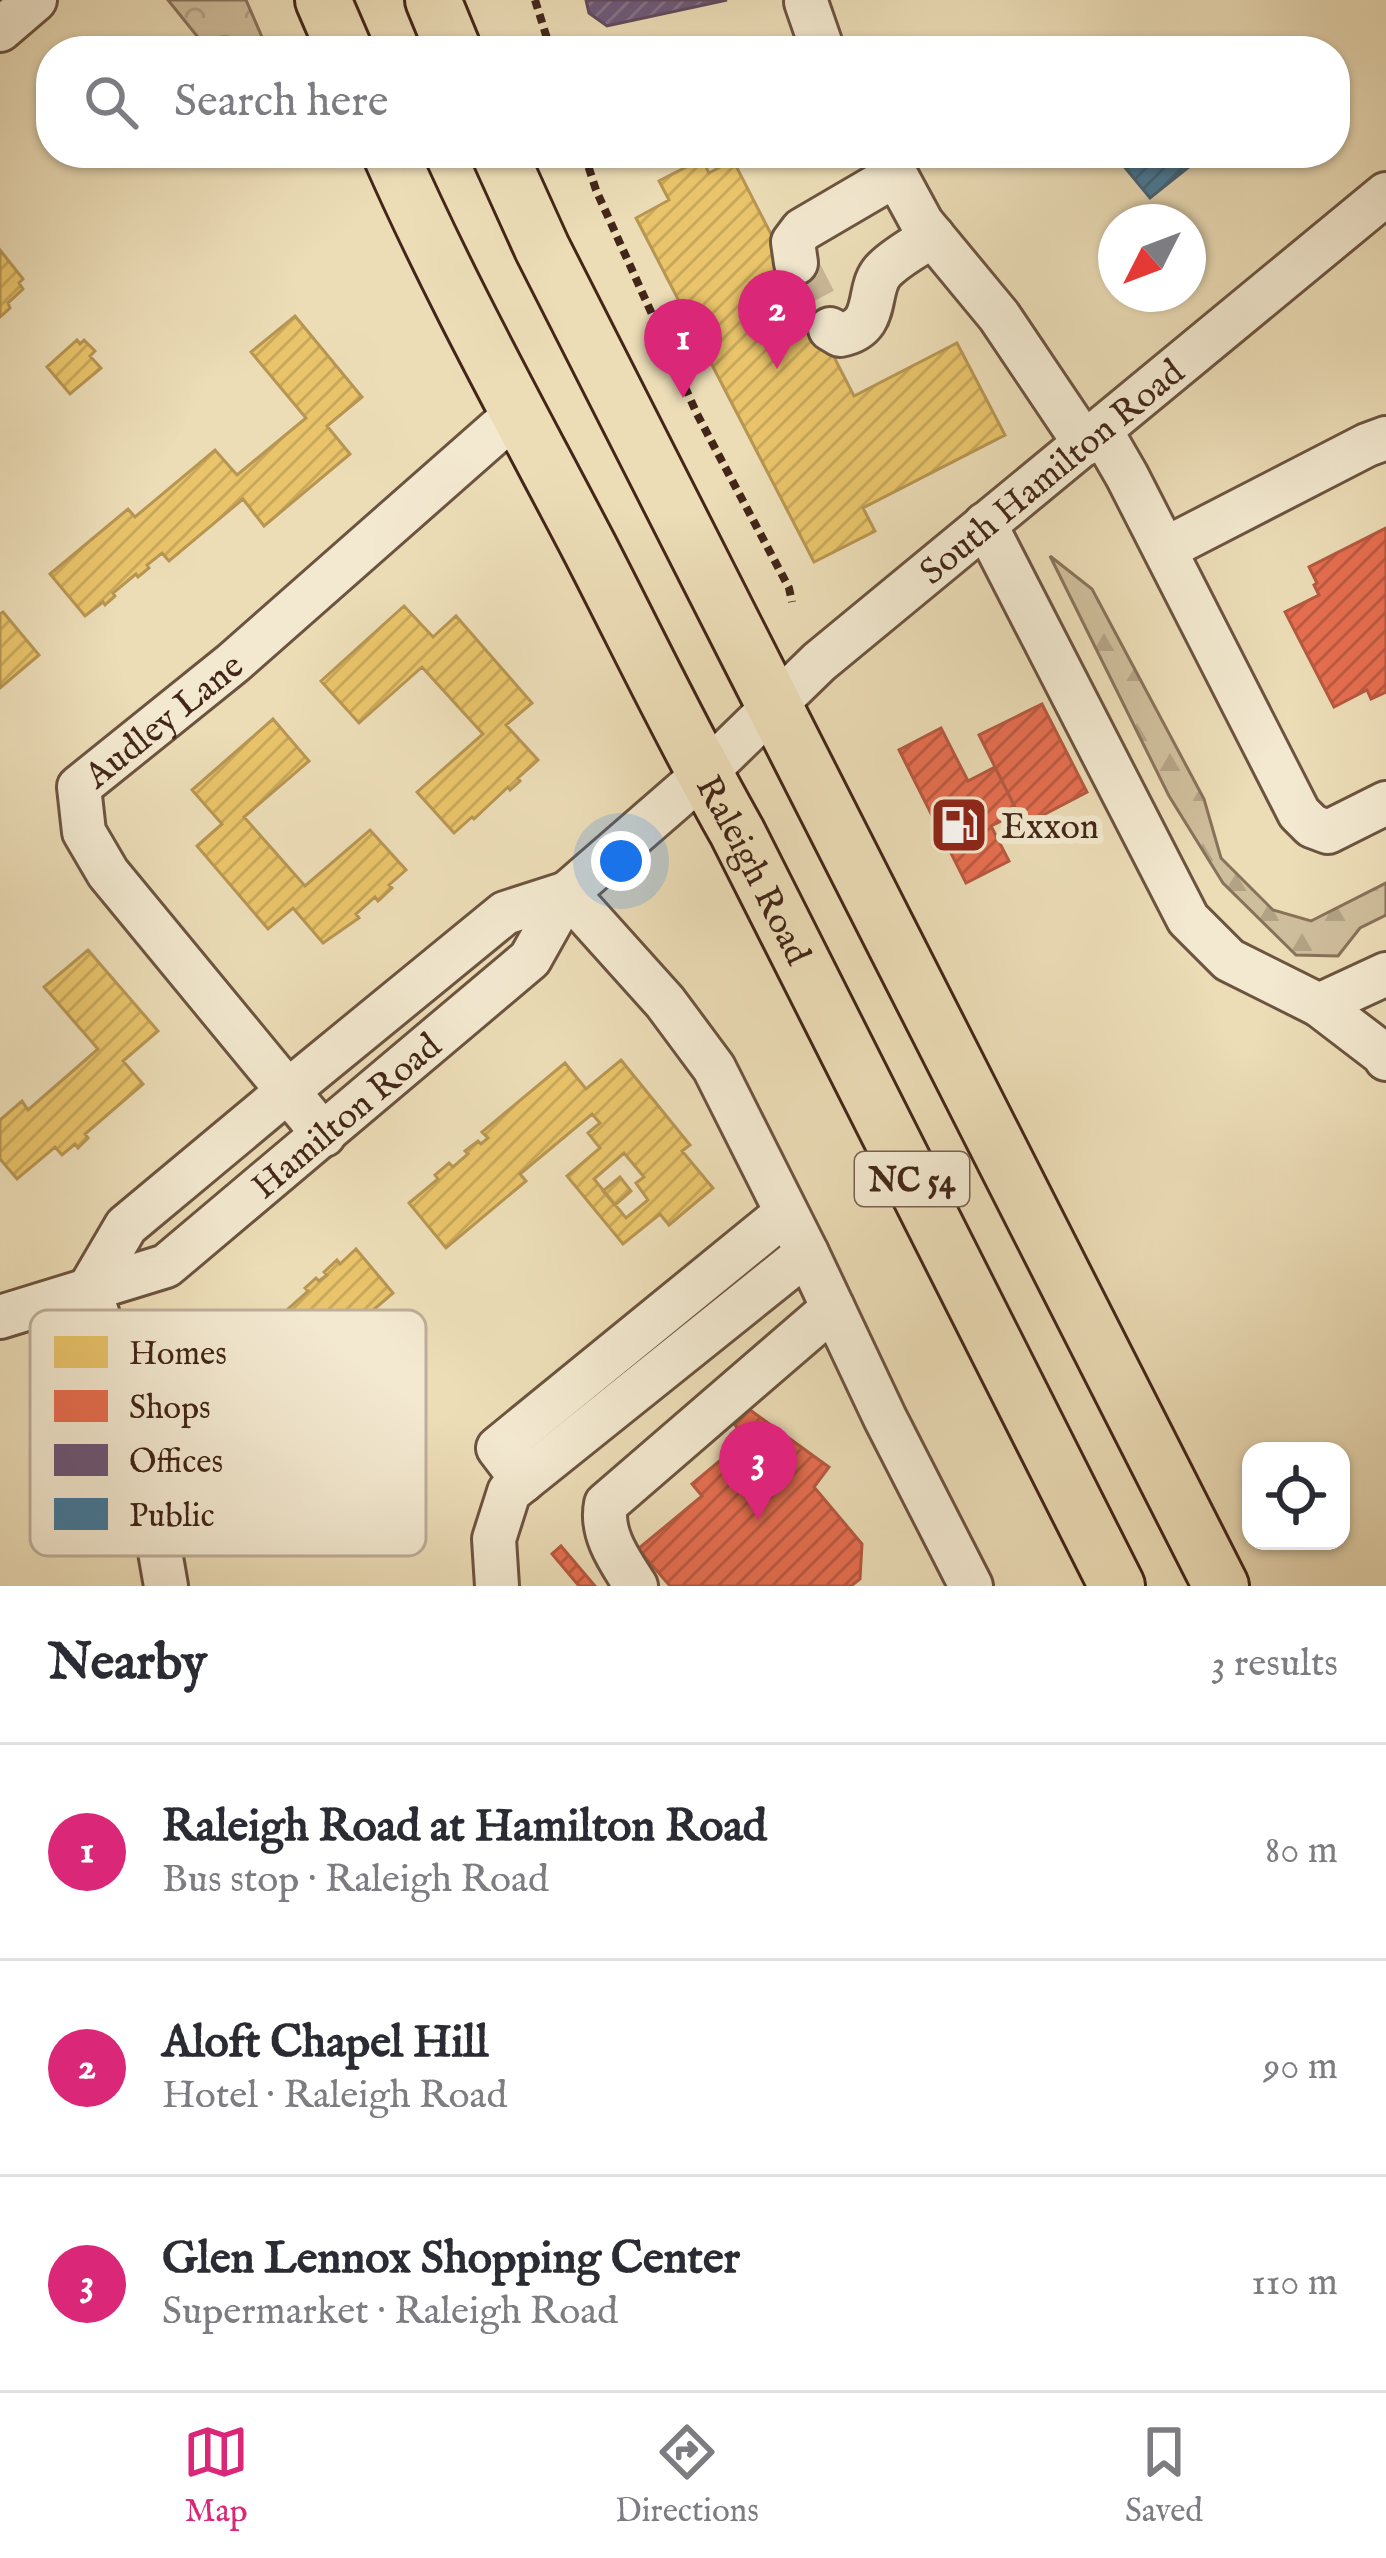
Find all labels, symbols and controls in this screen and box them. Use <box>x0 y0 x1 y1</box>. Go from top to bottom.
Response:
search box <box>36 36 1350 168</box>
icon: search <box>78 69 144 135</box>
text: Search here <box>174 74 388 131</box>
north arrow <box>1098 204 1206 312</box>
pin: 2 <box>738 270 816 369</box>
pin: 1 <box>644 299 722 398</box>
street label: South Hamilton Road <box>911 350 1195 596</box>
street label: Audley Lane <box>75 644 253 800</box>
street label: Raleigh Road <box>684 768 820 974</box>
fuel station icon: Exxon <box>928 794 990 856</box>
place label: Exxon <box>1001 805 1099 851</box>
your location <box>591 831 651 891</box>
street label: Hamilton Road <box>243 1024 452 1210</box>
road number: NC 54 <box>855 1152 969 1206</box>
legend <box>30 1310 426 1556</box>
text: Homes <box>129 1334 227 1376</box>
text: Shops <box>129 1388 211 1430</box>
pin: 3 <box>719 1421 797 1520</box>
text: Offices <box>129 1442 223 1484</box>
map controls <box>1242 1442 1350 1550</box>
button: locate <box>1242 1442 1350 1550</box>
text: Public <box>129 1496 215 1538</box>
text: Nearby <box>48 1632 207 1697</box>
text: 3 results <box>1211 1640 1338 1689</box>
text: Raleigh Road at Hamilton Road <box>162 1799 767 1856</box>
text: 1 <box>80 1827 94 1876</box>
text: 80 m <box>1265 1827 1338 1876</box>
text: Bus stop · Raleigh Road <box>162 1856 549 1905</box>
text: Aloft Chapel Hill <box>162 2015 488 2072</box>
text: 2 <box>78 2043 96 2092</box>
text: 90 m <box>1263 2043 1338 2092</box>
text: Hotel · Raleigh Road <box>162 2072 507 2121</box>
text: Glen Lennox Shopping Center <box>162 2231 740 2288</box>
text: 3 <box>80 2259 94 2308</box>
text: 110 m <box>1251 2259 1338 2308</box>
text: Supermarket · Raleigh Road <box>162 2288 618 2337</box>
tab: Map <box>183 2419 249 2533</box>
tab: Directions <box>615 2419 759 2533</box>
tab: Saved <box>1125 2419 1203 2533</box>

